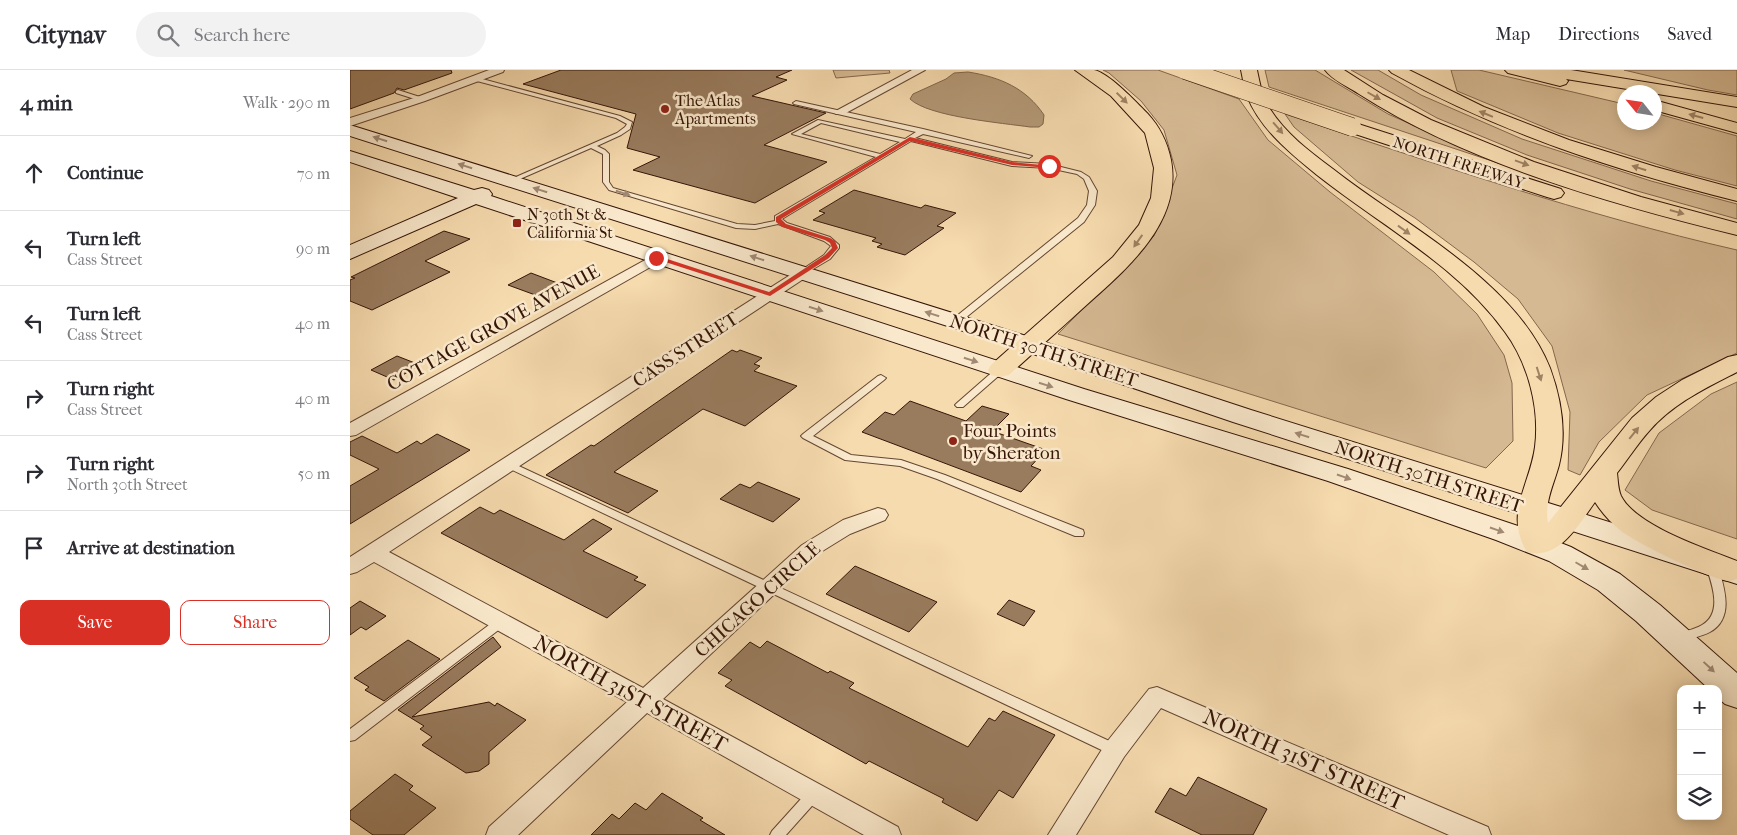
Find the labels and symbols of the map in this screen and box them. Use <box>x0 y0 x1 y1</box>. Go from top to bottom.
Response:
north arrow <box>1617 85 1662 130</box>
place label: The Atlas Apartments <box>674 91 756 128</box>
one-way arrow <box>1116 92 1128 104</box>
one-way arrow <box>1367 92 1382 100</box>
marker: The Atlas Apartments <box>659 103 671 115</box>
one-way arrow <box>1478 110 1493 118</box>
one-way arrow <box>1688 112 1703 120</box>
one-way arrow <box>1272 122 1283 135</box>
street label: NORTH FREEWAY <box>1390 132 1528 193</box>
one-way arrow <box>373 135 388 143</box>
route start <box>1038 155 1061 178</box>
one-way arrow <box>1515 159 1530 167</box>
one-way arrow <box>457 162 472 170</box>
one-way arrow <box>1632 164 1647 172</box>
one-way arrow <box>533 186 548 194</box>
one-way arrow <box>615 189 630 197</box>
place label: N 30th St & California St <box>527 205 613 242</box>
one-way arrow <box>1669 209 1684 217</box>
marker: N 30th St & California St <box>511 217 523 229</box>
one-way arrow <box>1397 225 1411 235</box>
one-way arrow <box>1133 234 1143 248</box>
route end <box>645 247 668 270</box>
one-way arrow <box>749 254 764 261</box>
street label: COTTAGE GROVE AVENUE <box>383 260 604 396</box>
one-way arrow <box>809 306 824 314</box>
street label: CASS STREET <box>629 308 743 392</box>
one-way arrow <box>925 309 940 317</box>
street label: NORTH 30TH STREET <box>947 310 1141 392</box>
one-way arrow <box>963 357 978 364</box>
one-way arrow <box>1535 367 1543 382</box>
one-way arrow <box>1039 382 1054 389</box>
place label: Four Points by Sheraton <box>962 420 1061 464</box>
one-way arrow <box>1628 426 1639 439</box>
one-way arrow <box>1294 431 1309 438</box>
marker: Four Points by Sheraton <box>947 435 959 447</box>
street label: NORTH 30TH STREET <box>1332 436 1526 518</box>
one-way arrow <box>1336 474 1351 481</box>
one-way arrow <box>1490 526 1505 534</box>
street label: CHICAGO CIRCLE <box>690 537 825 662</box>
one-way arrow <box>1576 562 1589 571</box>
street label: NORTH 31ST STREET <box>529 630 733 759</box>
one-way arrow <box>1702 661 1714 673</box>
street label: NORTH 31ST STREET <box>1199 704 1409 816</box>

